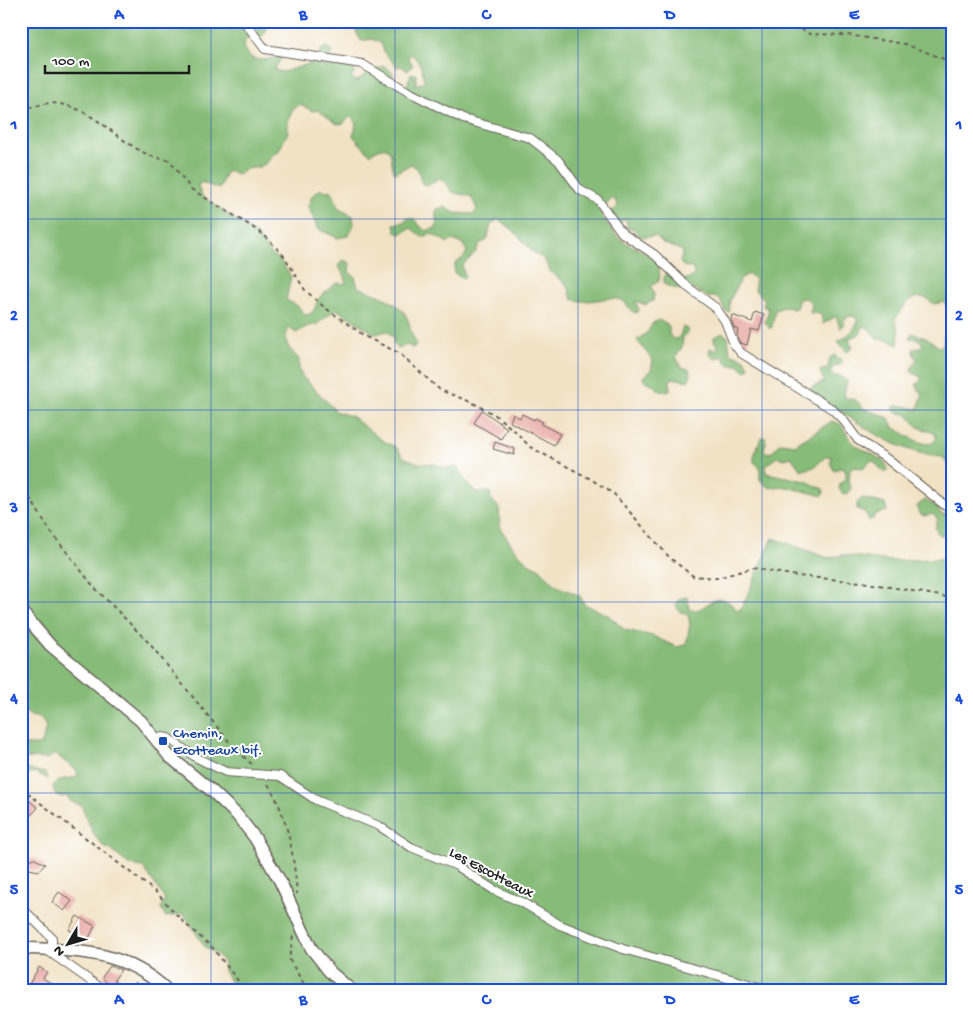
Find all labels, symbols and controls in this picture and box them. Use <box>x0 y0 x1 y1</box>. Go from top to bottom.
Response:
text: A <box>113 7 125 26</box>
text: B <box>298 7 308 26</box>
text: C <box>481 7 492 26</box>
text: D <box>663 7 676 26</box>
text: E <box>849 7 860 26</box>
scale bar <box>45 42 189 74</box>
text: 100 m <box>51 53 90 71</box>
text: 1 <box>10 117 17 136</box>
text: 1 <box>955 117 962 136</box>
text: 2 <box>10 308 18 327</box>
text: 2 <box>955 308 963 327</box>
text: 3 <box>9 500 18 519</box>
text: 3 <box>954 500 963 519</box>
text: 4 <box>9 691 18 710</box>
text: 4 <box>954 691 963 710</box>
place label: Chemin, Ecotteaux bif. <box>173 725 263 760</box>
marker: Chemin, Ecotteaux bif. <box>157 735 169 747</box>
street label: Les Escotteaux <box>446 844 537 904</box>
text: 5 <box>10 882 19 901</box>
text: 5 <box>955 882 964 901</box>
north arrow <box>42 920 92 970</box>
text: N <box>50 942 69 959</box>
text: A <box>113 992 125 1011</box>
text: B <box>298 992 308 1011</box>
text: C <box>481 992 492 1011</box>
text: D <box>663 992 676 1011</box>
text: E <box>849 992 860 1011</box>

